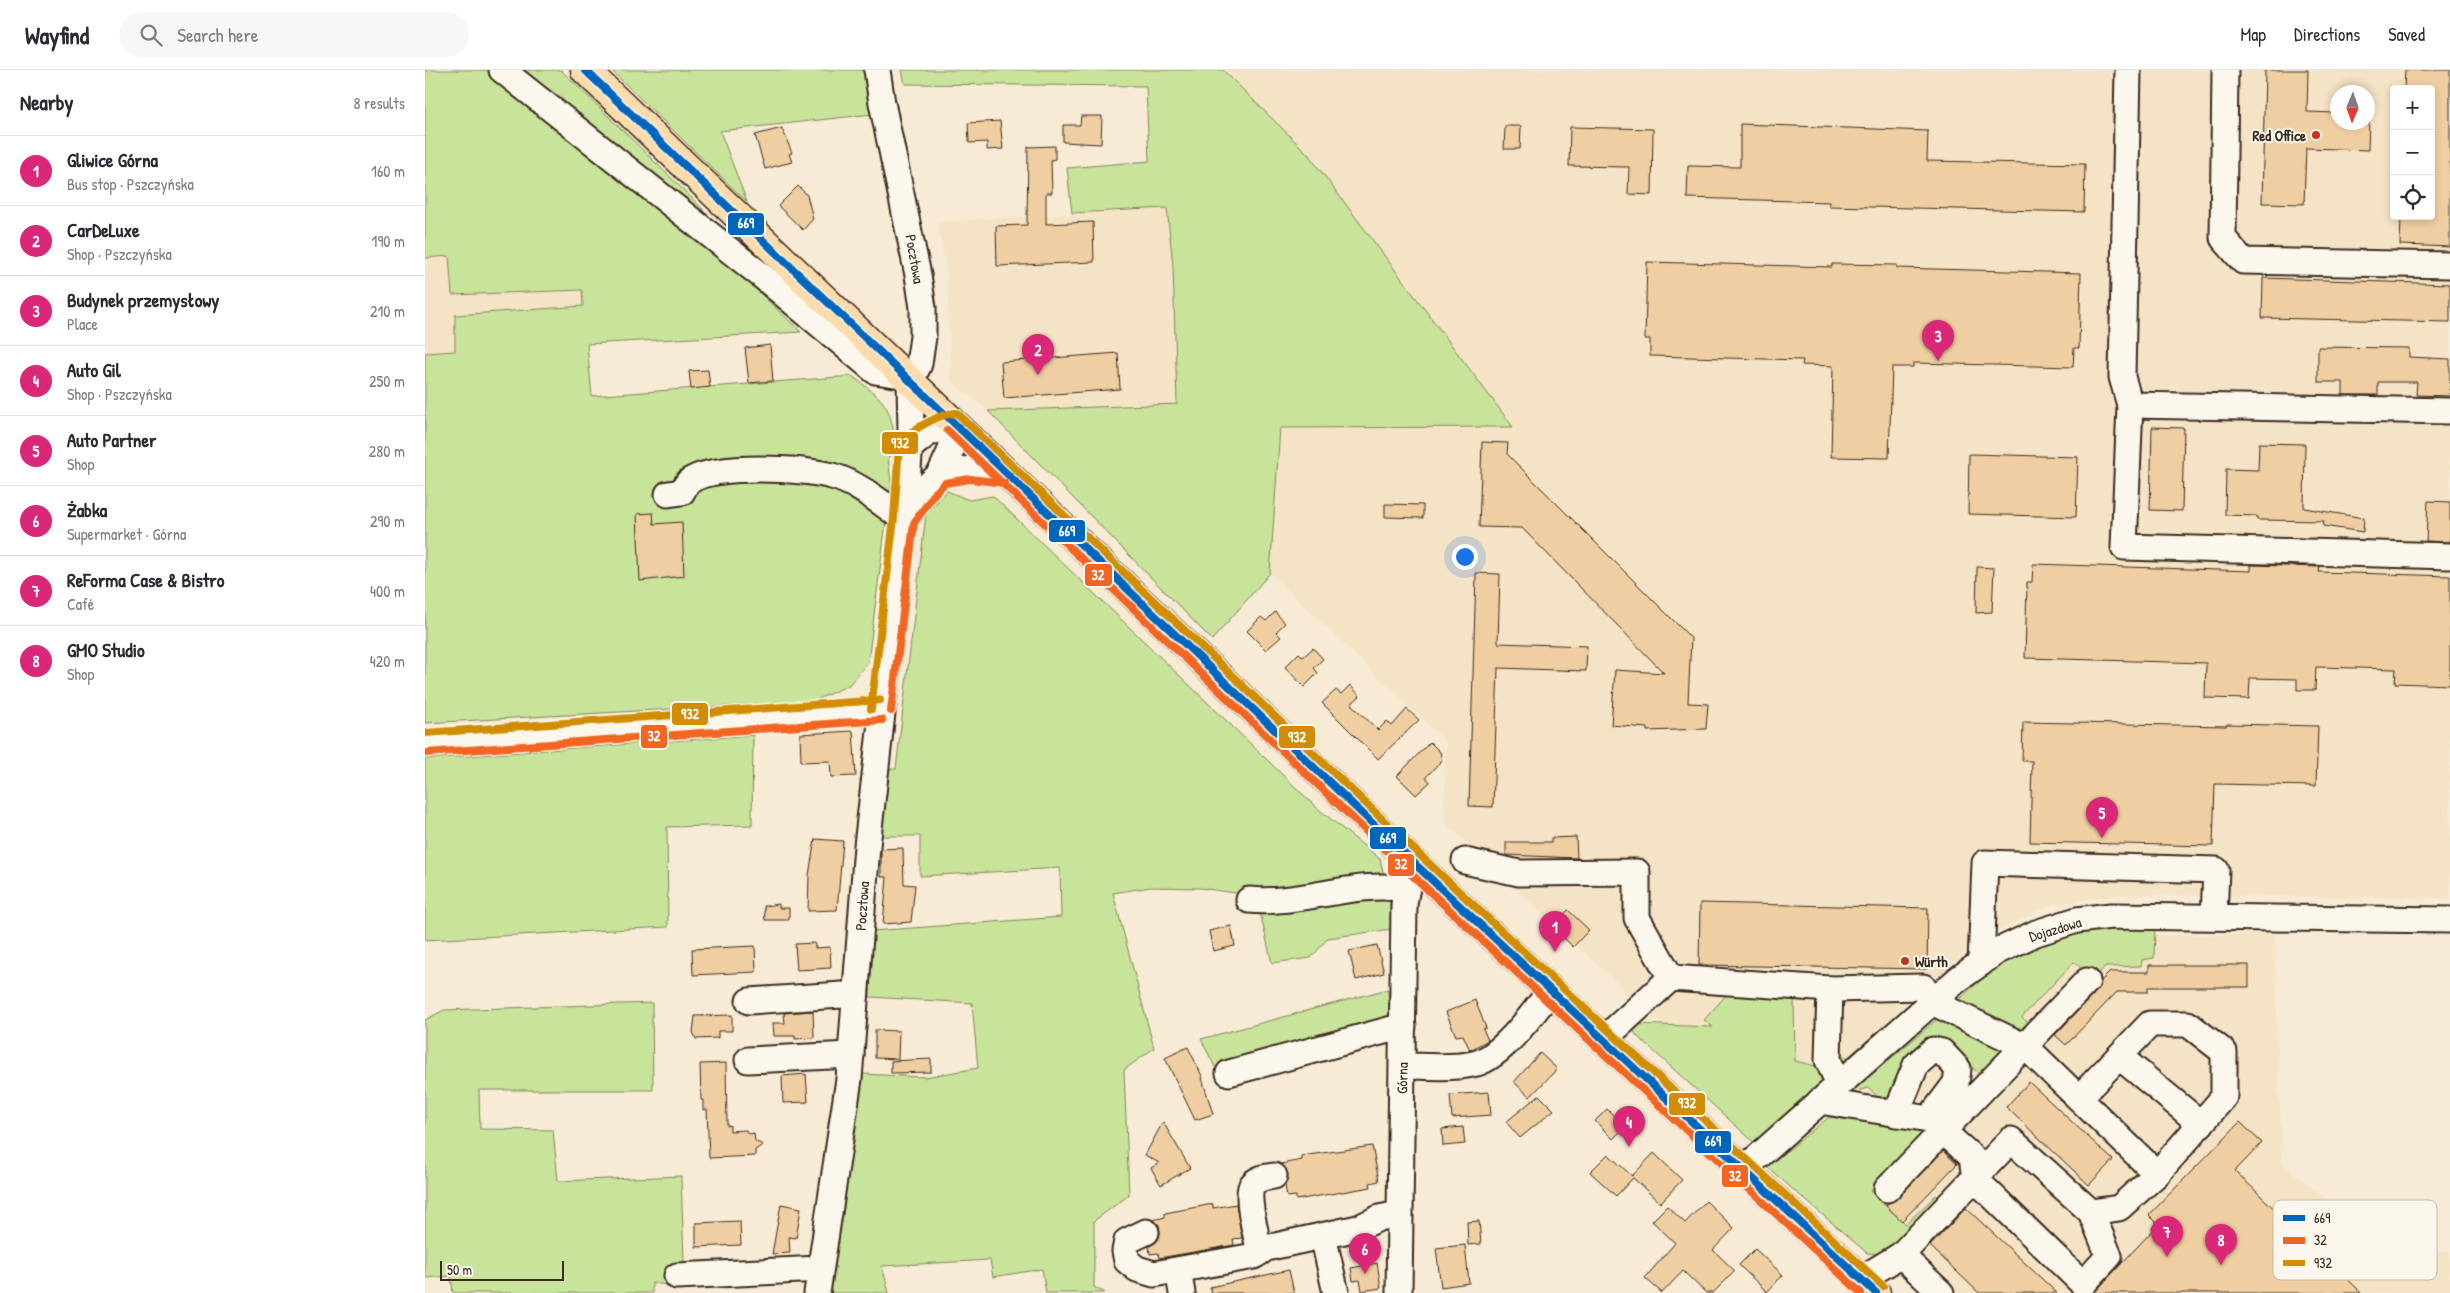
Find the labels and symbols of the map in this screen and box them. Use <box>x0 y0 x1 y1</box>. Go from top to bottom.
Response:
north arrow <box>2330 85 2375 130</box>
place label: Red Office <box>2253 125 2306 146</box>
marker: Red Office <box>2310 129 2322 141</box>
line badge: 669 <box>727 212 765 236</box>
text: 669 <box>738 213 755 232</box>
street label: Pocztowa <box>900 233 930 285</box>
pin: 3 <box>1922 320 1954 361</box>
pin: 2 <box>1022 334 1054 375</box>
line badge: 932 <box>881 431 919 455</box>
text: 932 <box>891 433 909 452</box>
line badge: 669 <box>1048 519 1086 543</box>
text: 669 <box>1059 521 1076 540</box>
your location <box>1452 544 1478 570</box>
line badge: 32 <box>1084 563 1113 587</box>
text: 32 <box>1092 565 1105 584</box>
line badge: 932 <box>671 702 709 726</box>
text: 932 <box>681 704 699 723</box>
line badge: 32 <box>640 724 668 749</box>
line badge: 932 <box>1278 725 1316 749</box>
text: 32 <box>648 726 661 745</box>
text: 932 <box>1288 727 1306 746</box>
pin: 5 <box>2086 797 2118 838</box>
line badge: 669 <box>1369 826 1407 850</box>
text: 669 <box>1380 828 1397 847</box>
line badge: 32 <box>1387 853 1415 877</box>
text: 32 <box>1395 854 1408 873</box>
street label: Pocztowa <box>850 880 874 931</box>
pin: 1 <box>1539 911 1571 952</box>
street label: Dojazdowa <box>2026 911 2084 947</box>
place label: Würth <box>1915 951 1948 972</box>
marker: Würth <box>1899 955 1911 967</box>
street label: Górna <box>1391 1062 1413 1094</box>
line badge: 932 <box>1668 1092 1706 1116</box>
text: 932 <box>1678 1093 1696 1112</box>
pin: 4 <box>1613 1106 1645 1147</box>
line badge: 669 <box>1694 1130 1732 1154</box>
text: 669 <box>1705 1131 1722 1150</box>
line badge: 32 <box>1721 1164 1749 1188</box>
text: 32 <box>1729 1166 1742 1185</box>
legend <box>2273 1200 2437 1280</box>
text: 669 <box>2314 1208 2330 1227</box>
pin: 7 <box>2151 1216 2183 1257</box>
pin: 8 <box>2205 1224 2237 1265</box>
text: 32 <box>2314 1230 2327 1249</box>
pin: 6 <box>1349 1233 1381 1274</box>
text: 932 <box>2314 1253 2332 1272</box>
scale bar <box>440 1258 564 1281</box>

